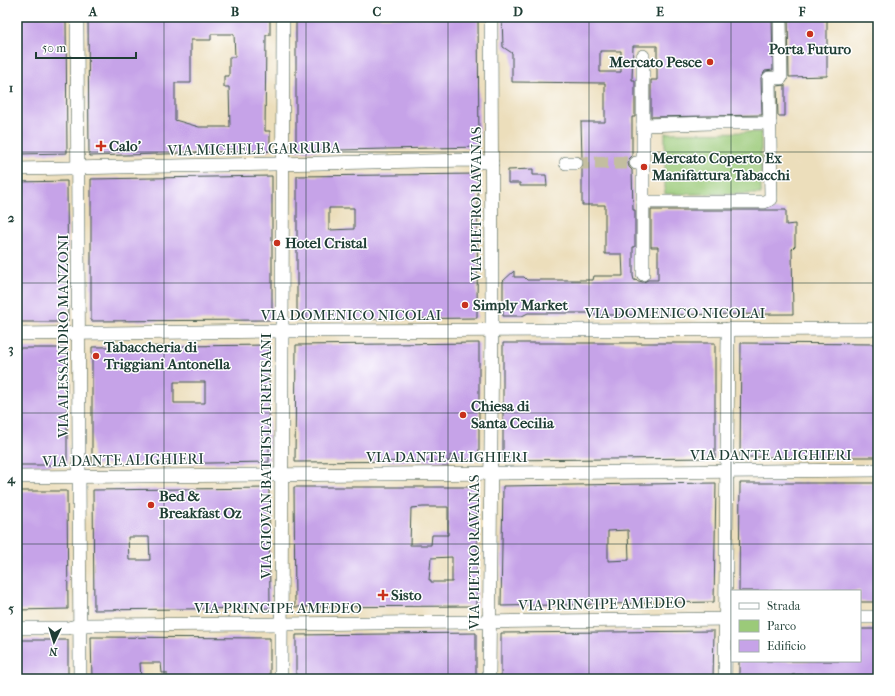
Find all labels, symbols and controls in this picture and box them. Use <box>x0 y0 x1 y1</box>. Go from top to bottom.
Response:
text: A <box>88 4 98 19</box>
text: B <box>231 4 240 19</box>
text: C <box>373 4 382 19</box>
text: D <box>513 4 523 19</box>
text: E <box>656 4 664 19</box>
text: F <box>798 4 806 19</box>
marker: Porta Futuro <box>805 29 815 39</box>
scale bar <box>36 34 136 60</box>
place label: Porta Futuro <box>769 40 852 58</box>
text: 50 m <box>42 41 66 55</box>
place label: Mercato Pesce <box>608 53 703 71</box>
marker: Mercato Pesce <box>705 57 715 67</box>
text: 1 <box>9 80 14 95</box>
street label: VIA PIETRO RAVANAS <box>467 126 485 283</box>
place label: Calo' <box>109 137 142 155</box>
street label: VIA MICHELE GARRUBA <box>166 138 341 160</box>
marker: Calo' <box>96 141 106 151</box>
place label: Mercato Coperto Ex Manifattura Tabacchi <box>651 149 791 184</box>
marker: Mercato Coperto Ex Manifattura Tabacchi <box>639 162 649 172</box>
text: 2 <box>8 210 15 225</box>
street label: VIA ALESSANDRO MANZONI <box>54 234 72 439</box>
place label: Hotel Cristal <box>285 234 368 252</box>
marker: Hotel Cristal <box>272 238 282 248</box>
place label: Simply Market <box>473 296 568 314</box>
marker: Simply Market <box>460 300 470 310</box>
street label: VIA DOMENICO NICOLAI <box>584 304 765 322</box>
street label: VIA DOMENICO NICOLAI <box>260 306 441 324</box>
street label: VIA GIOVAN BATTISTA TREVISANI <box>257 333 275 580</box>
place label: Tabaccheria di Triggiani Antonella <box>103 338 231 373</box>
text: 3 <box>8 341 14 357</box>
marker: Tabaccheria di Triggiani Antonella <box>91 351 101 361</box>
place label: Chiesa di Santa Cecilia <box>471 397 555 432</box>
marker: Chiesa di Santa Cecilia <box>458 410 468 420</box>
street label: VIA DANTE ALIGHIERI <box>689 446 852 464</box>
street label: VIA DANTE ALIGHIERI <box>365 448 528 466</box>
street label: VIA DANTE ALIGHIERI <box>41 450 204 470</box>
text: 4 <box>6 471 16 487</box>
street label: VIA PIETRO RAVANAS <box>465 474 483 631</box>
place label: Bed & Breakfast Oz <box>159 487 242 522</box>
marker: Bed & Breakfast Oz <box>146 500 156 510</box>
place label: Sisto <box>391 586 422 604</box>
marker: Sisto <box>378 590 388 600</box>
legend <box>731 590 861 662</box>
street label: VIA PRINCIPE AMEDEO <box>517 594 686 614</box>
street label: VIA PRINCIPE AMEDEO <box>193 599 362 617</box>
text: Strada <box>767 599 801 613</box>
text: 5 <box>8 601 14 616</box>
text: Parco <box>767 619 796 633</box>
north arrow <box>34 622 74 662</box>
text: Edificio <box>767 639 806 653</box>
text: N <box>48 645 58 658</box>

